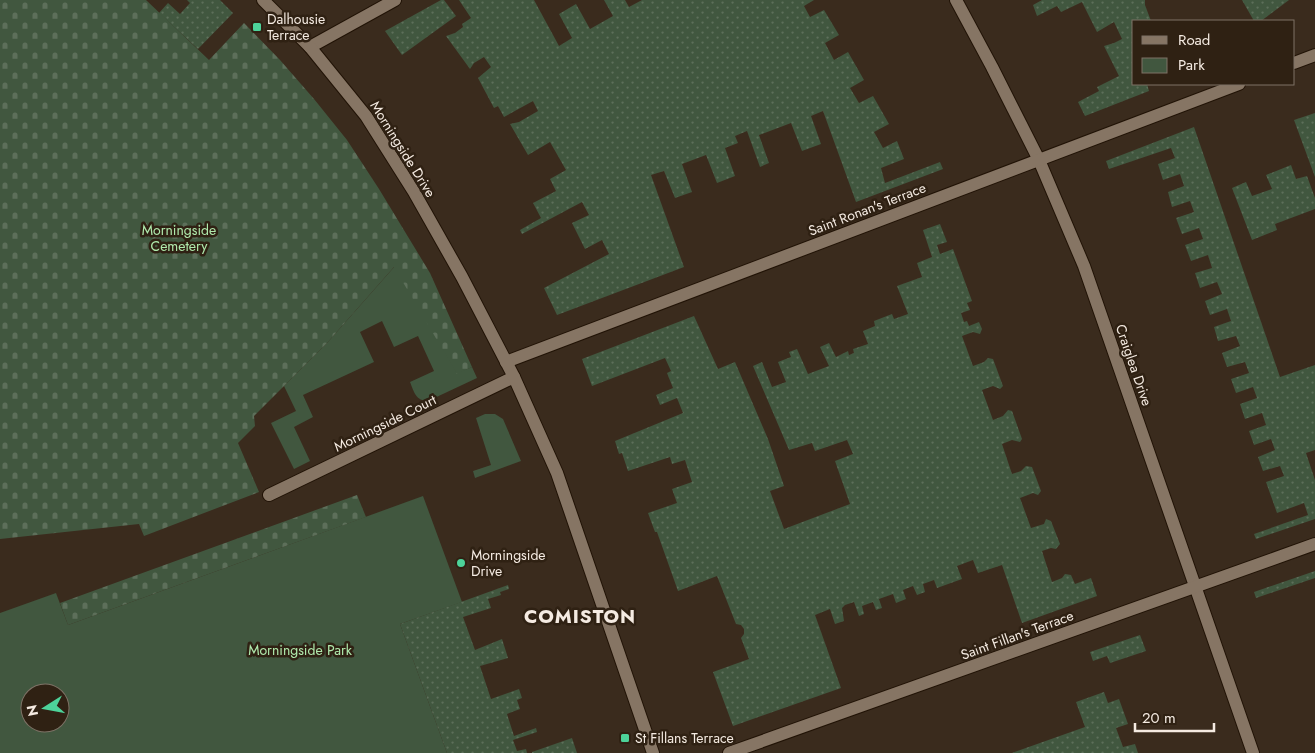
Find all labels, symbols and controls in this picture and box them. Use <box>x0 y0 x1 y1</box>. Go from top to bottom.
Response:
place label: Dalhousie Terrace <box>267 9 325 45</box>
legend <box>1132 20 1295 85</box>
marker: Dalhousie Terrace <box>251 21 263 33</box>
text: Road <box>1178 29 1210 51</box>
text: Park <box>1178 54 1205 76</box>
street label: Morningside Drive <box>365 97 441 201</box>
street label: Saint Ronan's Terrace <box>805 177 929 241</box>
park label: Morningside Cemetery <box>142 220 216 256</box>
street label: Craiglea Drive <box>1111 321 1157 409</box>
street label: Morningside Court <box>330 389 440 456</box>
place label: Morningside Drive <box>471 545 546 581</box>
marker: Morningside Drive <box>455 557 467 569</box>
district label: COMISTON <box>524 603 636 630</box>
street label: Saint Fillan's Terrace <box>958 605 1076 665</box>
park label: Morningside Park <box>248 640 353 660</box>
north arrow <box>20 683 70 733</box>
scale bar <box>1135 700 1214 732</box>
text: N <box>21 703 43 718</box>
text: 20 m <box>1142 707 1176 729</box>
place label: St Fillans Terrace <box>635 728 734 748</box>
marker: St Fillans Terrace <box>619 732 631 744</box>

